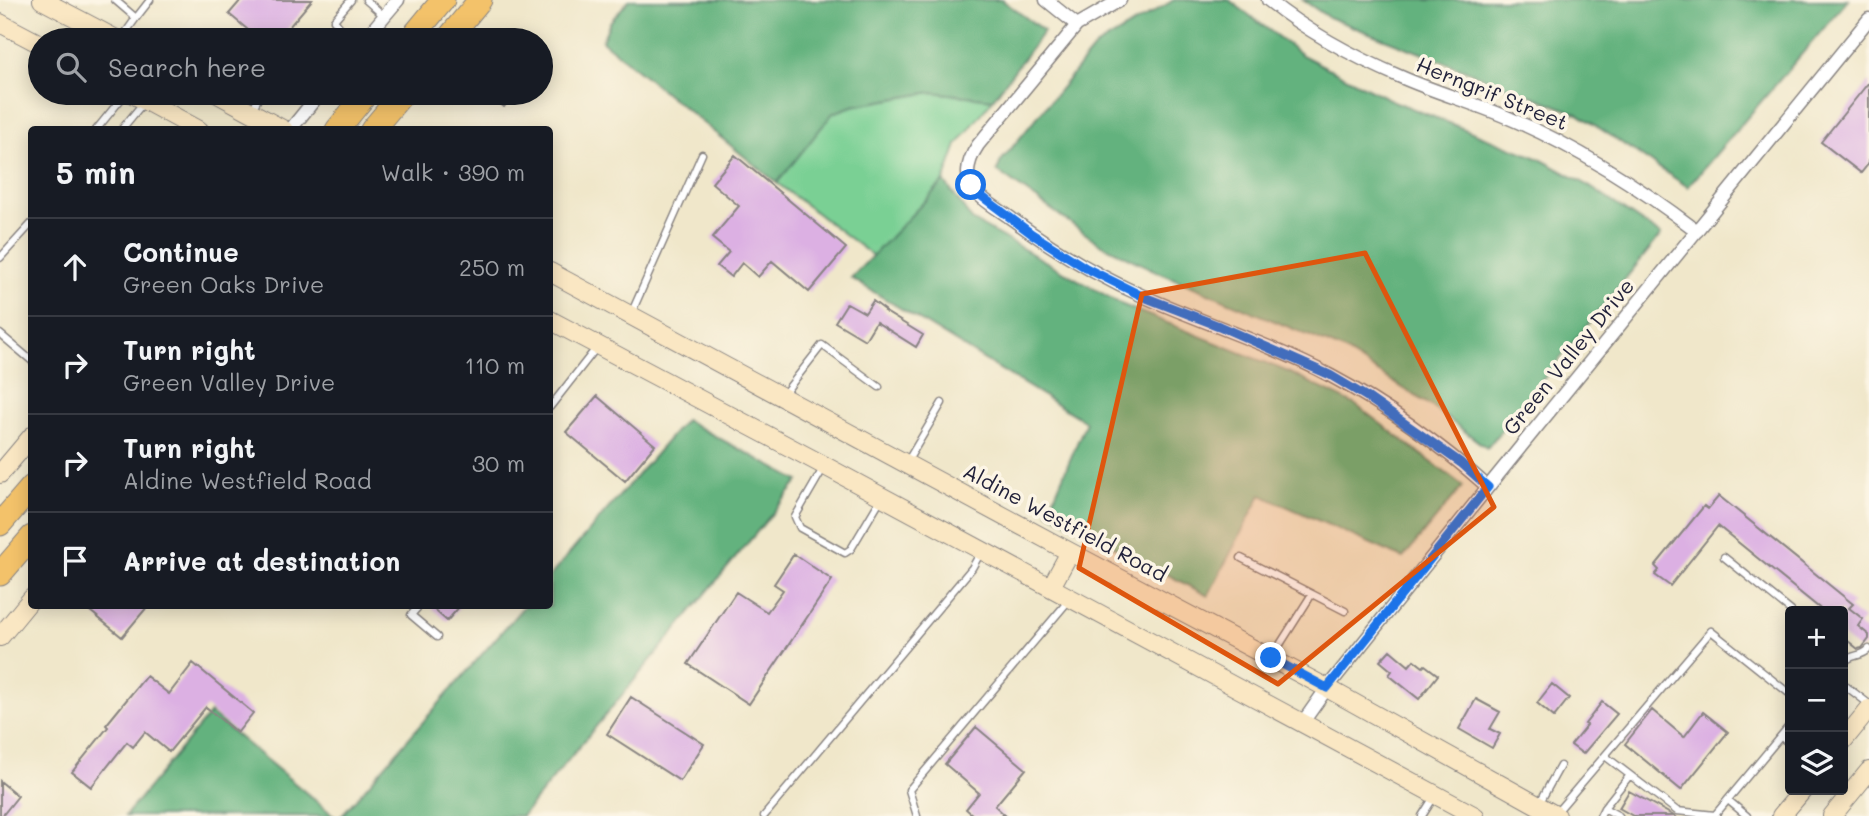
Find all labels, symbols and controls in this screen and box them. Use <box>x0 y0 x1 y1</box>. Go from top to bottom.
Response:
search box <box>28 28 553 105</box>
icon: search <box>52 48 90 86</box>
text: Search here <box>108 50 266 84</box>
street label: Herngrif Street <box>1413 50 1572 135</box>
text: 5 min <box>56 152 136 192</box>
text: Walk · 390 m <box>381 157 525 187</box>
route start <box>955 169 986 200</box>
text: Continue <box>123 235 239 269</box>
icon: ahead <box>56 248 94 286</box>
text: 250 m <box>459 252 525 282</box>
text: Green Oaks Drive <box>123 269 324 299</box>
street label: Green Valley Drive <box>1496 272 1639 440</box>
text: Turn right <box>123 333 256 367</box>
icon: right <box>56 346 94 384</box>
text: 110 m <box>465 350 525 380</box>
text: Green Valley Drive <box>123 367 335 397</box>
text: Turn right <box>123 431 256 465</box>
icon: right <box>56 444 94 482</box>
text: 30 m <box>472 448 525 478</box>
street label: Aldine Westfield Road <box>959 456 1172 587</box>
text: Aldine Westfield Road <box>123 465 372 495</box>
icon: arrive <box>56 542 94 580</box>
text: Arrive at destination <box>123 544 400 578</box>
map controls <box>1785 606 1848 795</box>
button: + <box>1785 606 1848 669</box>
route end <box>1255 642 1286 673</box>
button: − <box>1785 669 1848 732</box>
button: layers <box>1785 732 1848 795</box>

